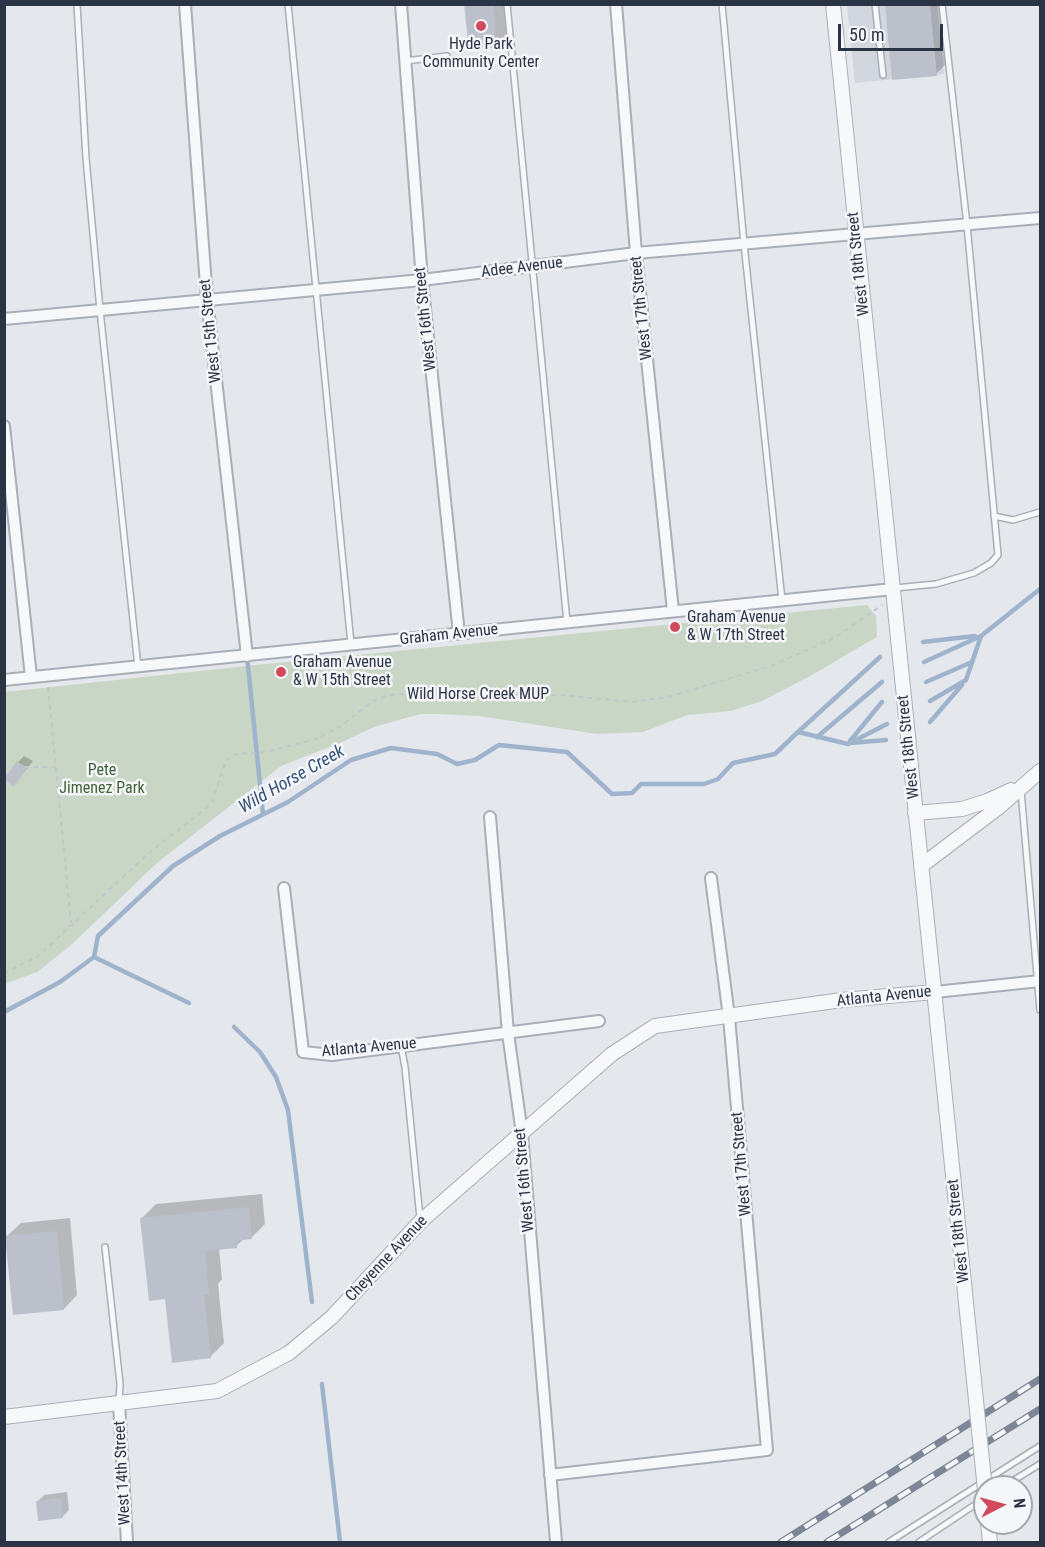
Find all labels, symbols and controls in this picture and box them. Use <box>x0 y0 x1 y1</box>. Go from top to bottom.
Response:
scale bar <box>841 12 946 50</box>
marker: Hyde Park Community Center <box>474 19 488 33</box>
text: 50 m <box>849 24 884 45</box>
place label: Hyde Park Community Center <box>423 35 539 73</box>
street label: West 18th Street <box>844 211 874 317</box>
street label: Adee Avenue <box>480 253 564 283</box>
street label: West 17th Street <box>627 255 657 361</box>
street label: West 16th Street <box>411 266 441 372</box>
street label: West 15th Street <box>196 278 226 384</box>
place label: Graham Avenue & W 17th Street <box>687 608 786 646</box>
street label: Graham Avenue <box>399 620 499 650</box>
marker: Graham Avenue & W 17th Street <box>668 620 682 634</box>
place label: Graham Avenue & W 15th Street <box>293 653 392 691</box>
marker: Graham Avenue & W 15th Street <box>274 665 288 679</box>
street label: Wild Horse Creek MUP <box>407 685 549 705</box>
street label: West 18th Street <box>894 694 924 800</box>
water label: Wild Horse Creek <box>235 741 349 819</box>
park label: Pete Jimenez Park <box>59 761 145 799</box>
street label: Atlanta Avenue <box>836 982 932 1012</box>
street label: Atlanta Avenue <box>321 1034 417 1062</box>
street label: West 17th Street <box>728 1111 756 1217</box>
street label: West 16th Street <box>511 1127 539 1233</box>
street label: West 18th Street <box>944 1178 974 1284</box>
street label: Cheyenne Avenue <box>342 1212 432 1306</box>
street label: West 14th Street <box>111 1420 135 1526</box>
north arrow <box>973 1475 1033 1535</box>
text: N <box>1009 1497 1029 1509</box>

